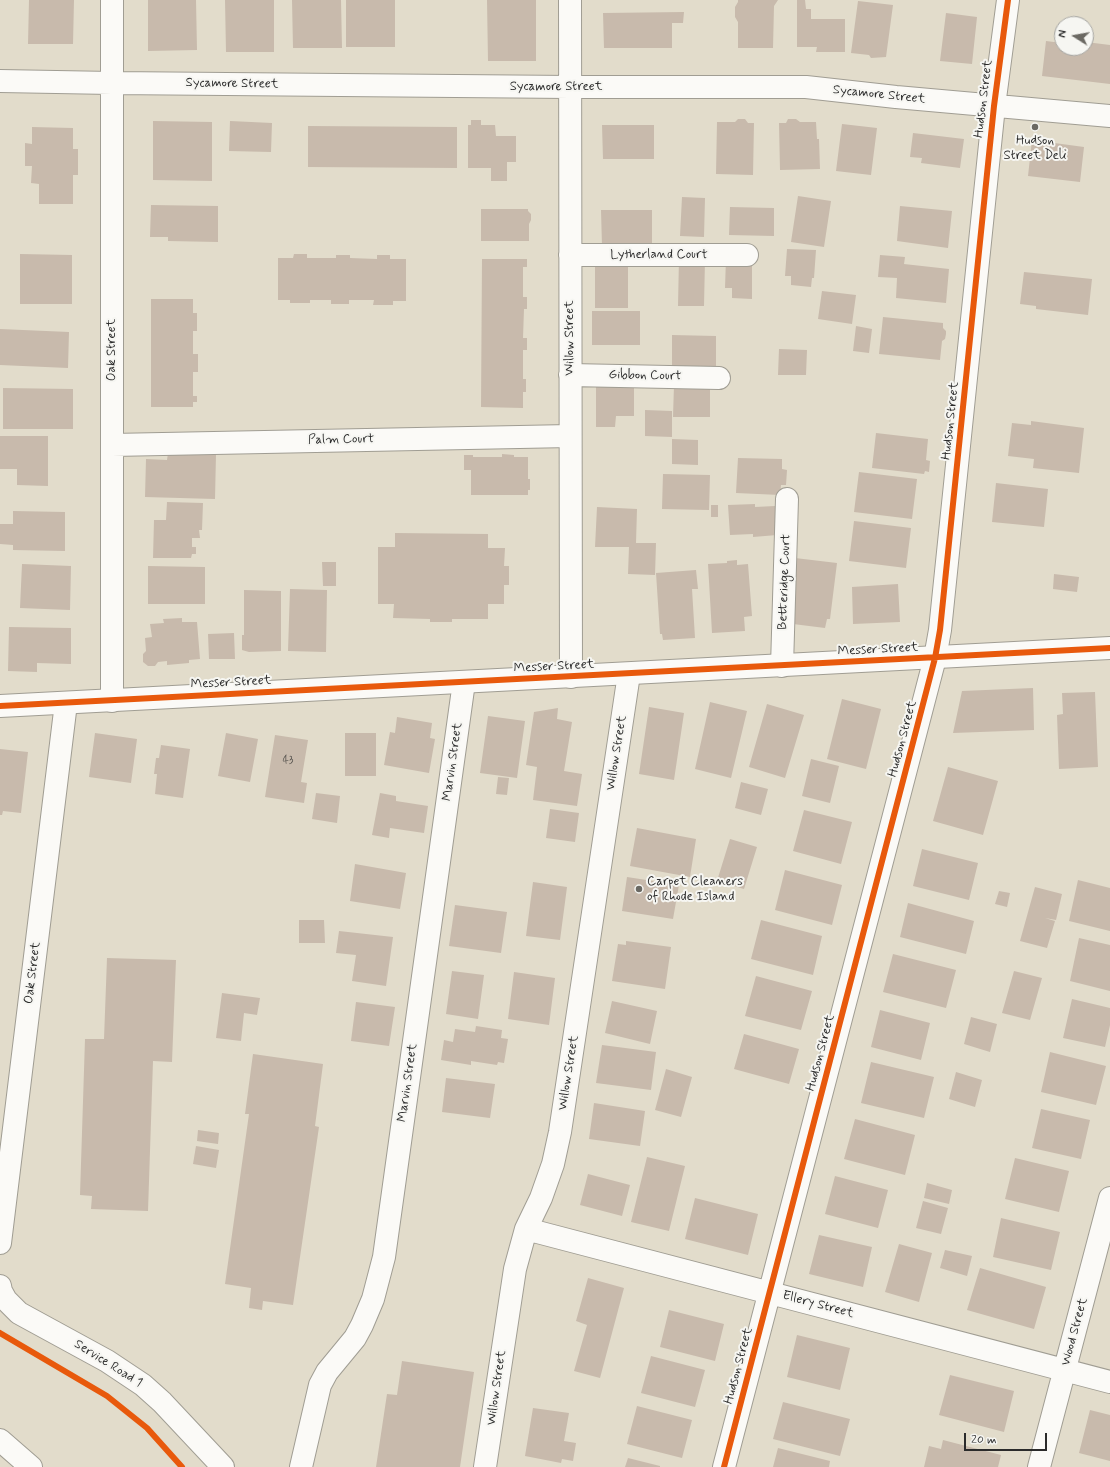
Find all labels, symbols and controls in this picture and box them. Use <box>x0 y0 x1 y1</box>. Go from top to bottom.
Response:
north arrow <box>1054 16 1094 56</box>
text: N <box>1056 29 1071 39</box>
street label: Hudson Street <box>971 59 997 139</box>
street label: Sycamore Street <box>186 75 278 93</box>
street label: Sycamore Street <box>510 79 602 95</box>
street label: Sycamore Street <box>832 82 926 108</box>
marker: Hudson Street Deli <box>1030 122 1040 132</box>
place label: Hudson Street Deli <box>1003 133 1067 164</box>
street label: Lytherland Court <box>610 247 708 263</box>
street label: Willow Street <box>562 300 578 376</box>
street label: Oak Street <box>104 319 120 381</box>
street label: Gibbon Court <box>608 368 682 384</box>
street label: Hudson Street <box>939 381 963 461</box>
street label: Palm Court <box>308 432 374 448</box>
street label: Betteridge Court <box>776 534 794 630</box>
street label: Messer Street <box>837 640 919 660</box>
street label: Messer Street <box>513 657 595 677</box>
street label: Messer Street <box>190 673 272 693</box>
street label: Hudson Street <box>885 699 921 779</box>
street label: Willow Street <box>603 714 631 792</box>
street label: Marvin Street <box>440 722 466 802</box>
house number: 43 <box>282 754 294 768</box>
place label: Carpet Cleaners of Rhode Island <box>647 874 743 905</box>
marker: Carpet Cleaners of Rhode Island <box>634 884 644 894</box>
street label: Oak Street <box>21 941 45 1005</box>
street label: Hudson Street <box>803 1013 839 1093</box>
street label: Willow Street <box>555 1034 583 1112</box>
street label: Marvin Street <box>395 1043 421 1123</box>
street label: Ellery Street <box>781 1288 855 1322</box>
street label: Wood Street <box>1058 1296 1092 1368</box>
street label: Hudson Street <box>721 1326 757 1406</box>
street label: Service Road 1 <box>71 1337 145 1391</box>
street label: Willow Street <box>484 1350 510 1426</box>
scale bar <box>966 1425 1049 1451</box>
text: 20 m <box>971 1432 997 1448</box>

